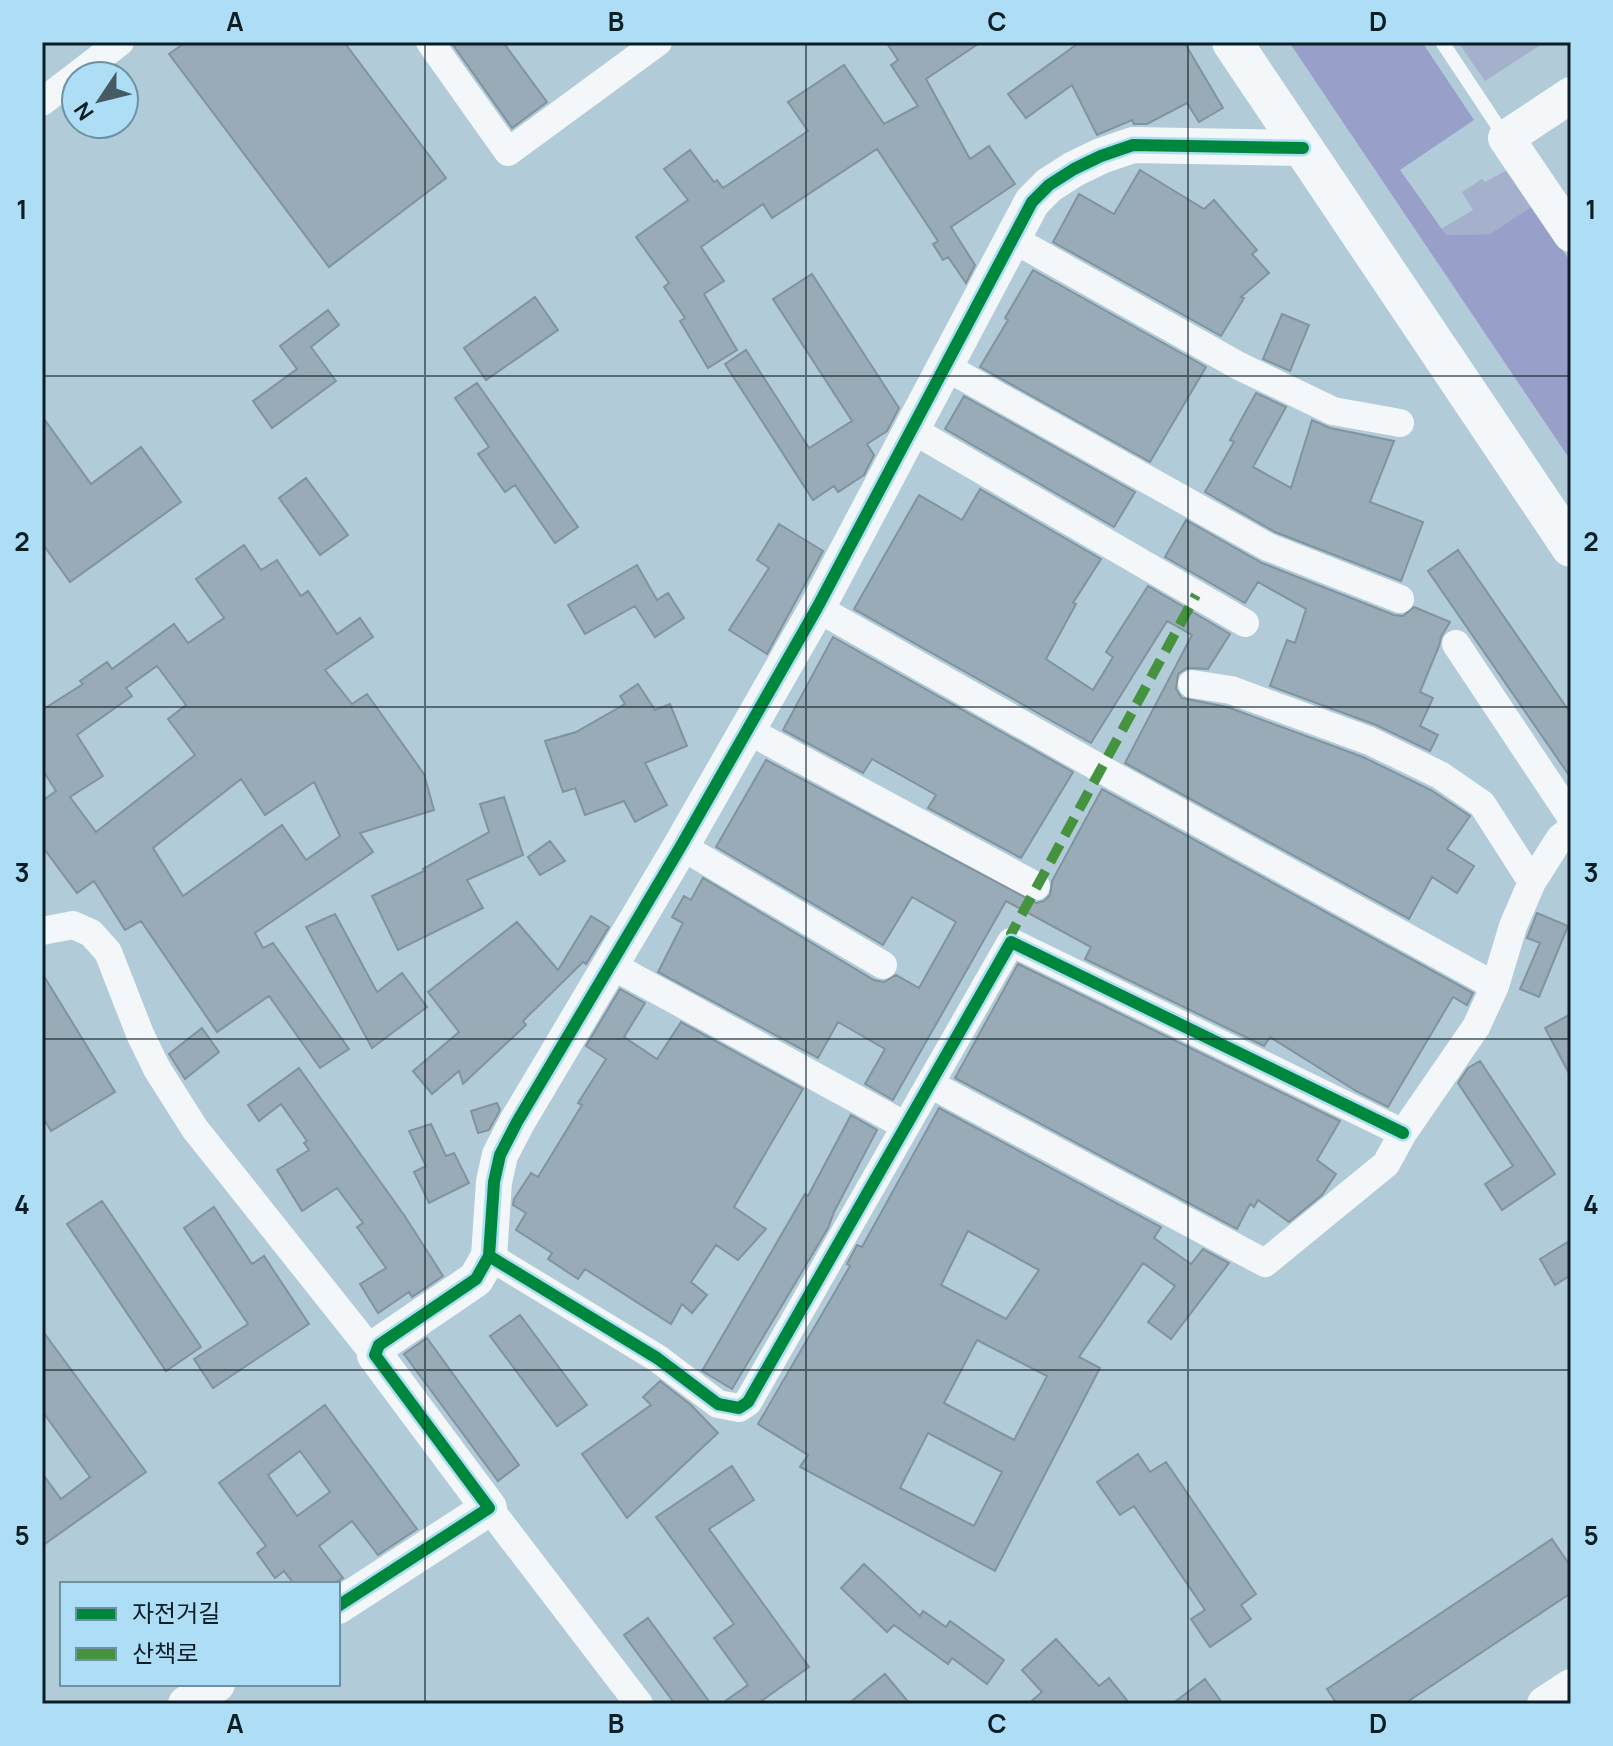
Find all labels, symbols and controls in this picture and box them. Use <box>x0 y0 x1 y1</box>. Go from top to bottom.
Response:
text: A <box>226 3 244 39</box>
text: B <box>608 3 624 39</box>
text: C <box>987 3 1007 39</box>
text: D <box>1369 3 1387 39</box>
north arrow <box>60 60 140 140</box>
text: N <box>67 96 100 127</box>
text: 1 <box>16 191 28 227</box>
text: 1 <box>1585 191 1597 227</box>
text: 2 <box>14 523 30 559</box>
text: 2 <box>1583 523 1599 559</box>
text: 3 <box>14 854 30 890</box>
text: 3 <box>1583 854 1599 890</box>
text: 4 <box>14 1186 30 1222</box>
text: 4 <box>1583 1186 1599 1222</box>
text: 5 <box>14 1517 30 1553</box>
text: 5 <box>1583 1517 1599 1553</box>
legend <box>60 1582 340 1686</box>
text: 자전거길 <box>132 1596 220 1629</box>
text: 산책로 <box>132 1636 198 1669</box>
text: A <box>226 1705 244 1741</box>
text: B <box>608 1705 624 1741</box>
text: C <box>987 1705 1007 1741</box>
text: D <box>1369 1705 1387 1741</box>

